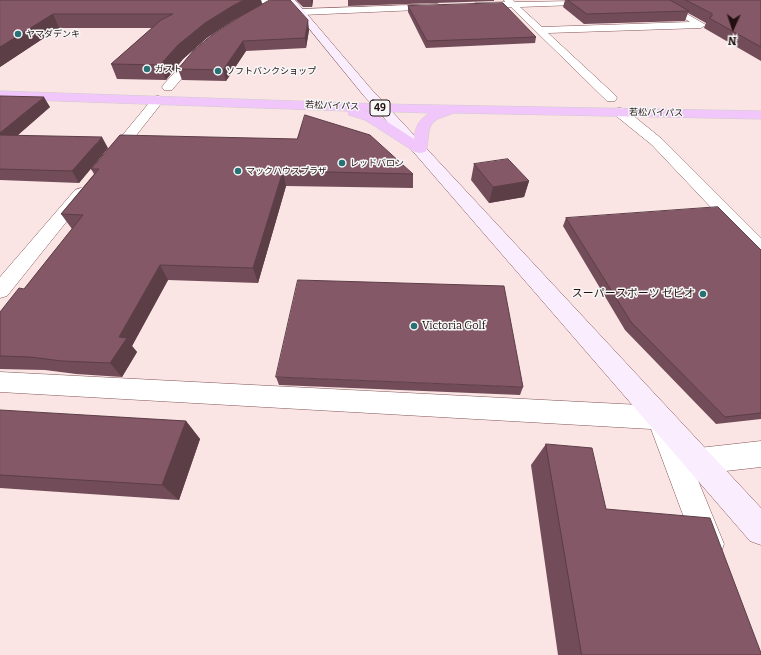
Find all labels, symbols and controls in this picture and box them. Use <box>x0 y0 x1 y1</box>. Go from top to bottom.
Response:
north arrow <box>713 8 753 48</box>
marker: ヤマダデンキ <box>13 29 23 39</box>
place label: ヤマダデンキ <box>26 29 80 39</box>
text: N <box>728 34 737 47</box>
marker: ガスト <box>142 64 152 74</box>
place label: ガスト <box>155 64 182 74</box>
marker: ソフトバンクショップ <box>213 66 223 76</box>
place label: ソフトバンクショップ <box>226 66 316 76</box>
street label: 若松バイパス <box>305 100 359 112</box>
road number: 49 <box>370 100 390 116</box>
street label: 若松バイパス <box>629 107 683 119</box>
marker: レッドバロン <box>337 158 347 168</box>
place label: レッドバロン <box>350 158 404 168</box>
marker: マックハウスプラザ <box>233 166 243 176</box>
place label: マックハウスプラザ <box>246 166 327 176</box>
place label: スーパースポーツ ゼビオ <box>572 287 695 301</box>
marker: スーパースポーツ ゼビオ <box>698 289 708 299</box>
place label: Victoria Golf <box>422 319 486 333</box>
marker: Victoria Golf <box>409 321 419 331</box>

